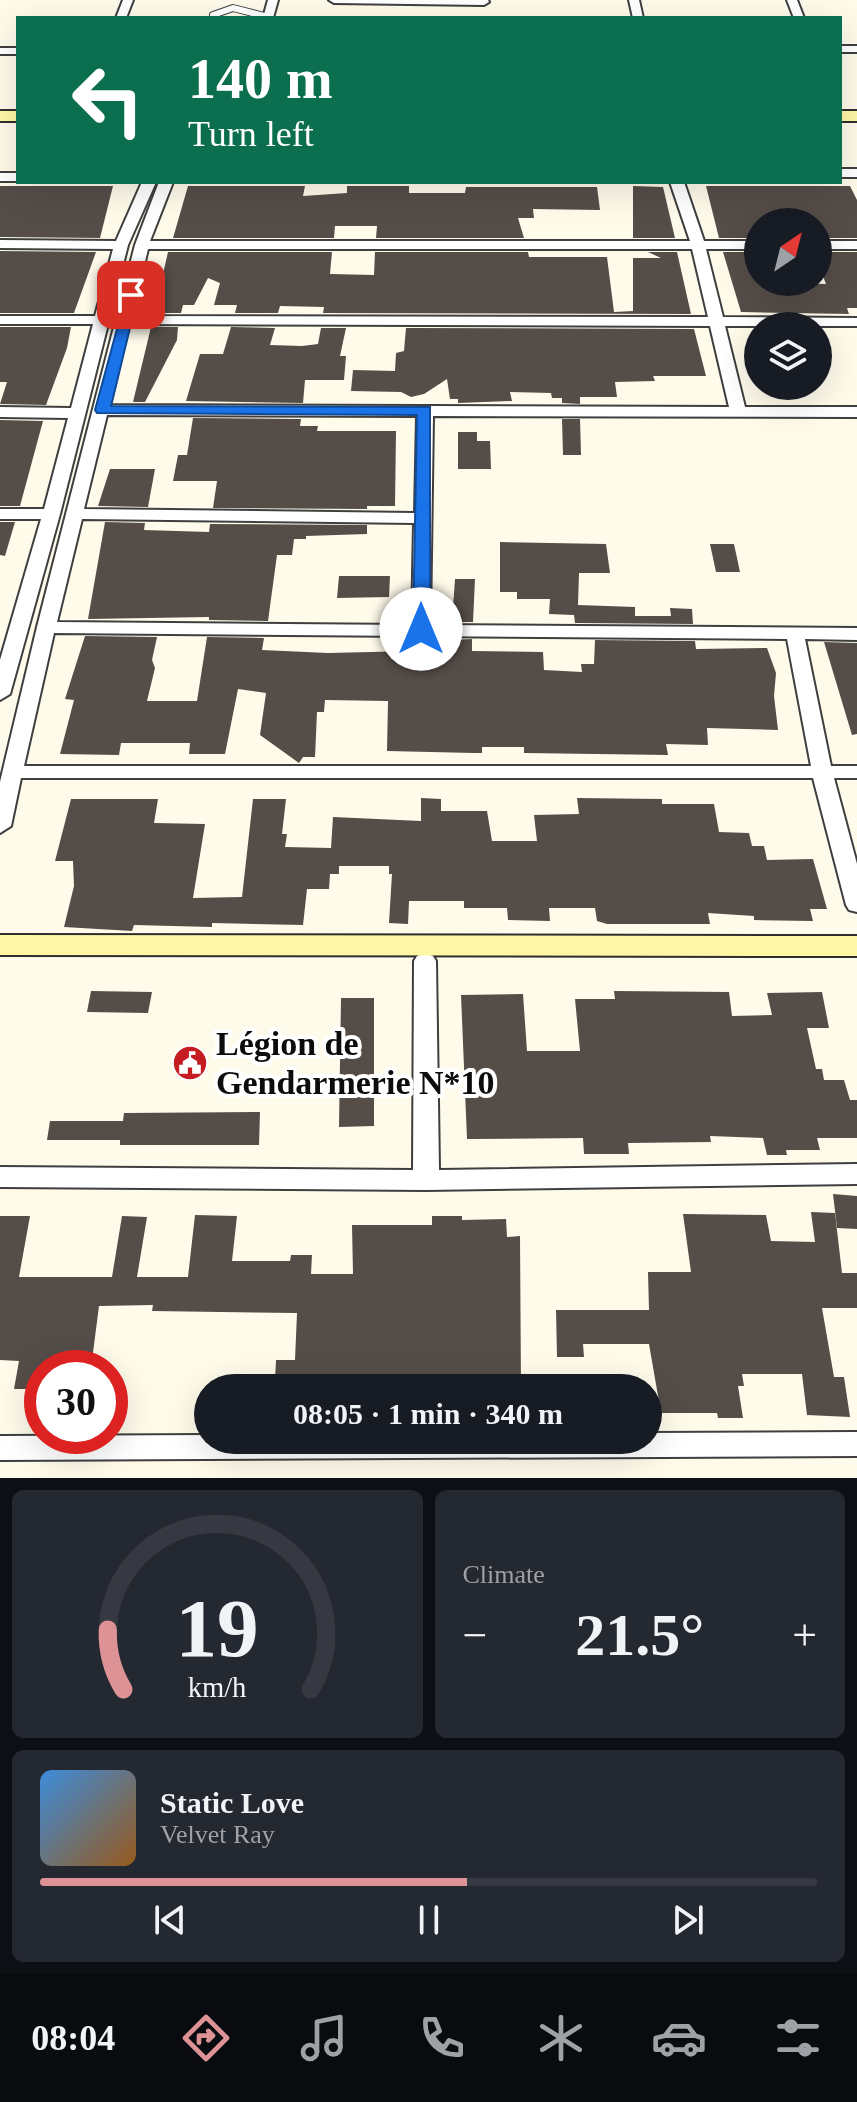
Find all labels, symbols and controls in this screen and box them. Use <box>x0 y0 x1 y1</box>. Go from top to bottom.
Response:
icon: left <box>56 48 160 152</box>
text: 140 m <box>188 48 333 110</box>
text: Turn left <box>188 114 314 154</box>
north arrow <box>744 208 832 296</box>
map controls <box>744 208 832 400</box>
pin <box>97 261 165 329</box>
icon: arrive <box>109 273 153 317</box>
button: layers <box>744 312 832 400</box>
position arrow <box>379 587 463 671</box>
place label: Légion de Gendarmerie N*10 <box>216 1025 495 1101</box>
public building icon: Légion de Gendarmerie N*10 <box>171 1044 209 1082</box>
speed limit sign: 30 <box>24 1350 128 1454</box>
text: 08:05 · 1 min · 340 m <box>293 1397 563 1430</box>
text: Climate <box>463 1560 545 1589</box>
text: 19 <box>176 1582 259 1674</box>
text: 21.5° <box>575 1602 704 1668</box>
text: − <box>463 1611 487 1660</box>
text: + <box>792 1611 817 1660</box>
text: km/h <box>188 1672 247 1703</box>
text: Static Love <box>160 1786 304 1819</box>
text: Velvet Ray <box>160 1820 275 1849</box>
icon: previous <box>148 1898 192 1942</box>
icon: pause <box>407 1898 451 1942</box>
icon: next <box>666 1898 710 1942</box>
icon: directions <box>178 2010 234 2066</box>
icon: music <box>296 2010 352 2066</box>
icon: phone <box>414 2010 470 2066</box>
icon: climate <box>533 2010 589 2066</box>
icon: car <box>651 2010 707 2066</box>
icon: filters <box>770 2010 826 2066</box>
text: 08:04 <box>31 2018 115 2058</box>

